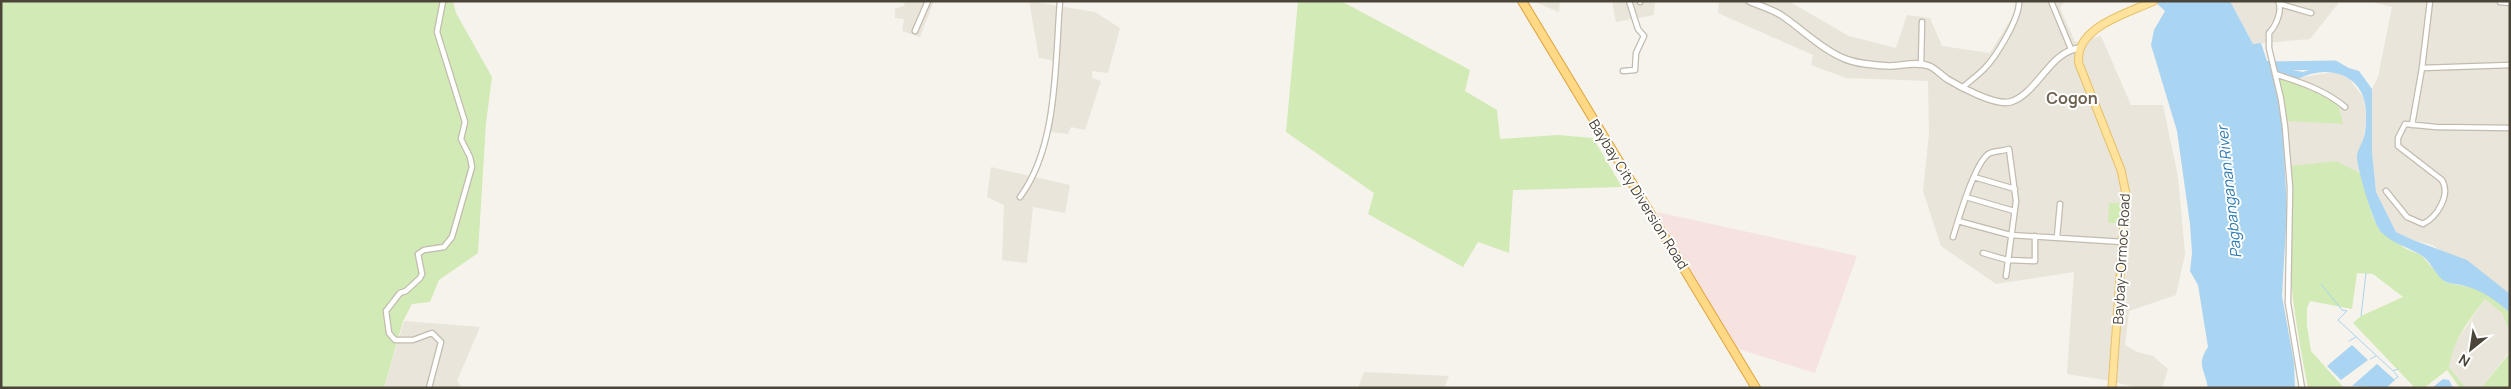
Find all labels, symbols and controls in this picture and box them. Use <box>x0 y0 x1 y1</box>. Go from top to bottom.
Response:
district label: Cogon <box>2046 87 2098 109</box>
street label: Baybay City Diversion Road <box>1585 115 1693 273</box>
water label: Pagbanganan River <box>2211 122 2246 259</box>
street label: Baybay-Ormoc Road <box>2108 193 2134 325</box>
north arrow <box>2446 324 2496 374</box>
text: N <box>2455 350 2473 371</box>

